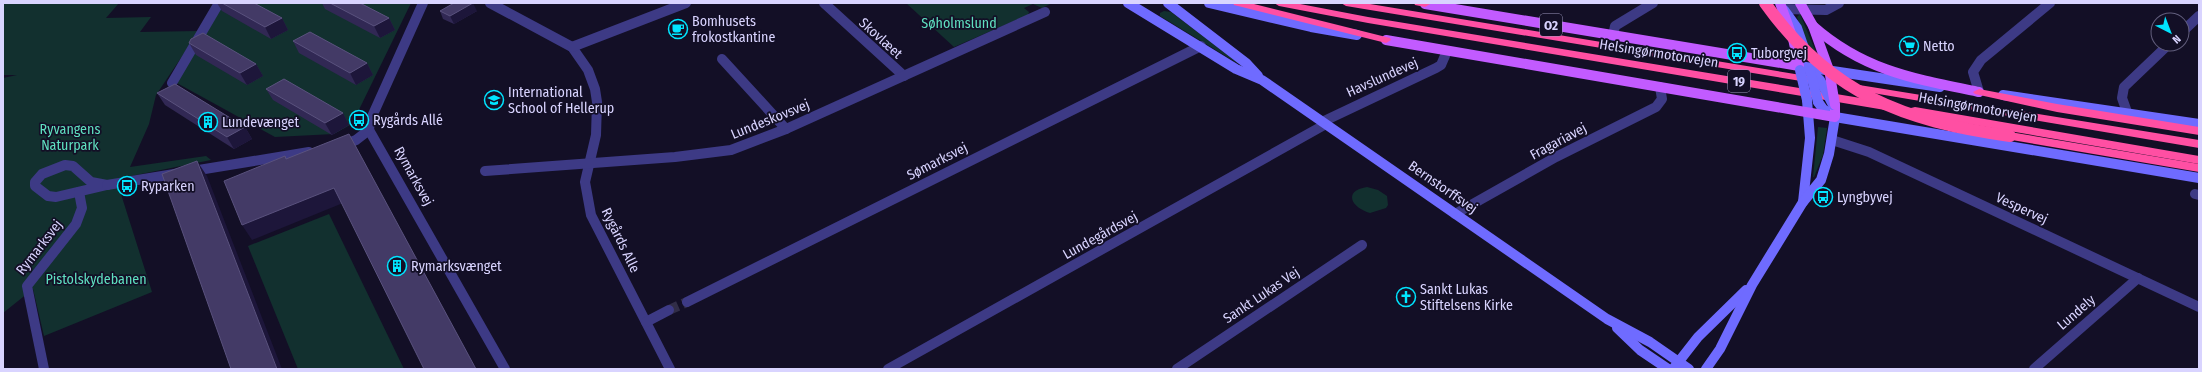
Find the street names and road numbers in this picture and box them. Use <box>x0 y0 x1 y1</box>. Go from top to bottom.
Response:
street label: Skovlæet <box>855 14 906 63</box>
road number: O2 <box>1540 14 1562 36</box>
street label: Helsingørmotorvejen <box>1598 36 1720 71</box>
street label: Havslundevej <box>1344 54 1421 101</box>
road number: 19 <box>1728 70 1750 92</box>
street label: Helsingørmotorvejen <box>1917 89 2039 126</box>
street label: Lundeskovsvej <box>728 96 812 143</box>
street label: Fragariavej <box>1527 119 1589 163</box>
street label: Sømarksvej <box>904 139 970 184</box>
street label: Rymarksvej <box>390 144 437 209</box>
street label: Bernstorffsvej <box>1405 157 1481 217</box>
street label: Vespervej <box>1993 189 2051 228</box>
street label: Rygårds Alle <box>598 205 644 275</box>
street label: Lundegårdsvej <box>1060 208 1141 263</box>
street label: Rymarksvej <box>13 216 66 278</box>
street label: Sankt Lukas Vej <box>1220 264 1303 327</box>
street label: Lundely <box>2054 291 2099 334</box>

